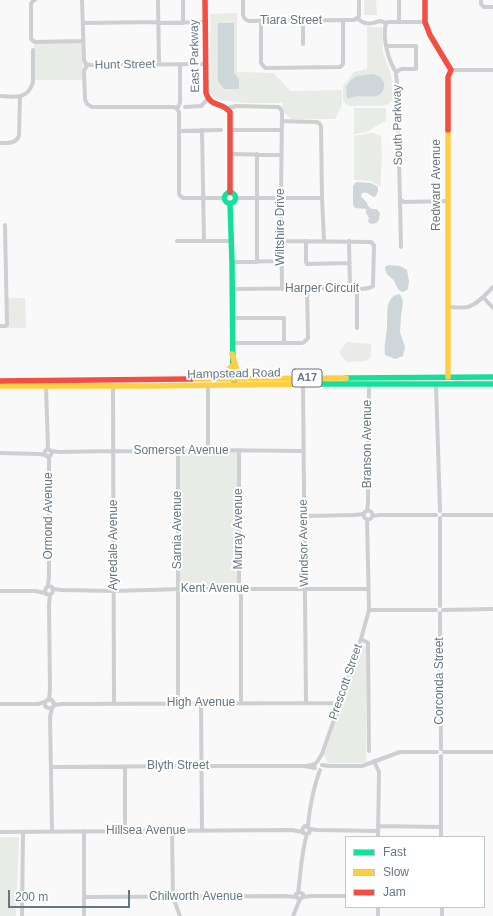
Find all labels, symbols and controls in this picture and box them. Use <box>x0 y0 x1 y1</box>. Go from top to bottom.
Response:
street label: Tiara Street <box>260 14 322 28</box>
street label: East Parkway <box>187 19 203 93</box>
street label: Hunt Street <box>95 57 155 73</box>
street label: South Parkway <box>390 85 406 165</box>
street label: Redward Avenue <box>430 139 444 231</box>
street label: Wiltshire Drive <box>274 188 288 266</box>
street label: Harper Circuit <box>285 282 359 296</box>
street label: Hampstead Road <box>187 366 281 382</box>
road number: A17 <box>292 369 322 387</box>
street label: Branson Avenue <box>361 400 375 488</box>
street label: Somerset Avenue <box>133 444 229 458</box>
street label: Ormond Avenue <box>42 472 56 560</box>
street label: Murray Avenue <box>232 488 246 570</box>
street label: Sarnia Avenue <box>171 491 185 569</box>
street label: Windsor Avenue <box>296 499 312 587</box>
street label: Ayredale Avenue <box>107 500 121 590</box>
street label: Kent Avenue <box>181 582 249 596</box>
street label: Corconda Street <box>433 637 447 725</box>
street label: Prescott Street <box>326 642 366 722</box>
street label: High Avenue <box>167 696 235 710</box>
street label: Blyth Street <box>147 759 209 773</box>
street label: Hillsea Avenue <box>106 824 186 838</box>
legend <box>345 836 485 908</box>
text: Fast <box>383 845 406 859</box>
text: Slow <box>383 865 409 879</box>
scale bar <box>10 882 132 908</box>
text: Jam <box>383 885 406 899</box>
text: 200 m <box>15 890 48 904</box>
street label: Chilworth Avenue <box>149 890 243 904</box>

